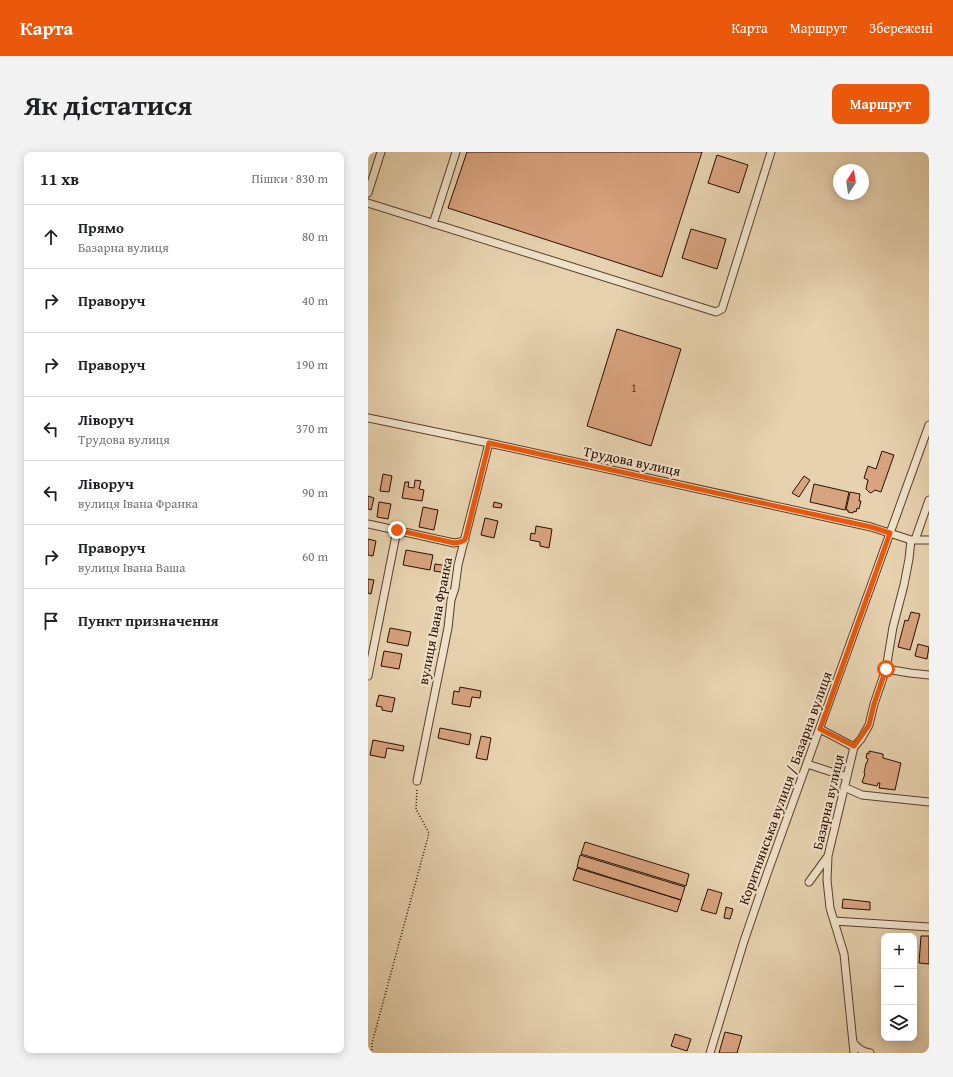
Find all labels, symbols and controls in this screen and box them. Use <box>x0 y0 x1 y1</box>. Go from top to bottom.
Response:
text: Карта <box>20 14 73 42</box>
text: Карта <box>732 18 768 38</box>
text: Маршрут <box>790 18 847 38</box>
text: Збережені <box>869 18 933 38</box>
text: Як дістатися <box>24 84 192 125</box>
button: Маршрут <box>832 84 929 124</box>
north arrow <box>833 164 869 200</box>
text: 11 хв <box>40 166 79 191</box>
text: Пішки · 830 m <box>251 169 328 188</box>
text: Прямо <box>78 217 124 238</box>
icon: ahead <box>40 226 62 248</box>
text: 80 m <box>302 227 328 246</box>
text: Базарна вулиця <box>78 238 169 257</box>
icon: right <box>40 290 62 312</box>
text: Праворуч <box>78 290 145 311</box>
text: 40 m <box>302 291 328 310</box>
icon: right <box>40 354 62 376</box>
text: Праворуч <box>78 354 145 375</box>
text: 190 m <box>296 355 328 374</box>
house number: 1 <box>631 379 637 396</box>
text: Ліворуч <box>78 409 134 430</box>
icon: left <box>40 418 62 440</box>
text: 370 m <box>296 419 328 438</box>
text: Трудова вулиця <box>78 430 170 449</box>
street label: Трудова вулиця <box>582 441 682 481</box>
text: Ліворуч <box>78 473 134 494</box>
icon: left <box>40 482 62 504</box>
text: 90 m <box>302 483 328 502</box>
text: вулиця Івана Франка <box>78 494 198 513</box>
route end <box>388 521 406 539</box>
text: Праворуч <box>78 537 145 558</box>
icon: right <box>40 546 62 568</box>
text: 60 m <box>302 547 328 566</box>
street label: вулиця Івана Франка <box>413 555 457 686</box>
text: вулиця Івана Ваша <box>78 558 185 577</box>
icon: arrive <box>40 610 62 632</box>
text: Пункт призначення <box>78 610 219 631</box>
route start <box>877 660 895 678</box>
street label: Коритнянська вулиця / Базарна вулиця <box>735 669 835 907</box>
street label: Базарна вулиця <box>809 752 847 852</box>
map controls <box>881 933 917 1041</box>
button: + <box>881 933 917 969</box>
button: − <box>881 969 917 1005</box>
button: layers <box>881 1005 917 1041</box>

